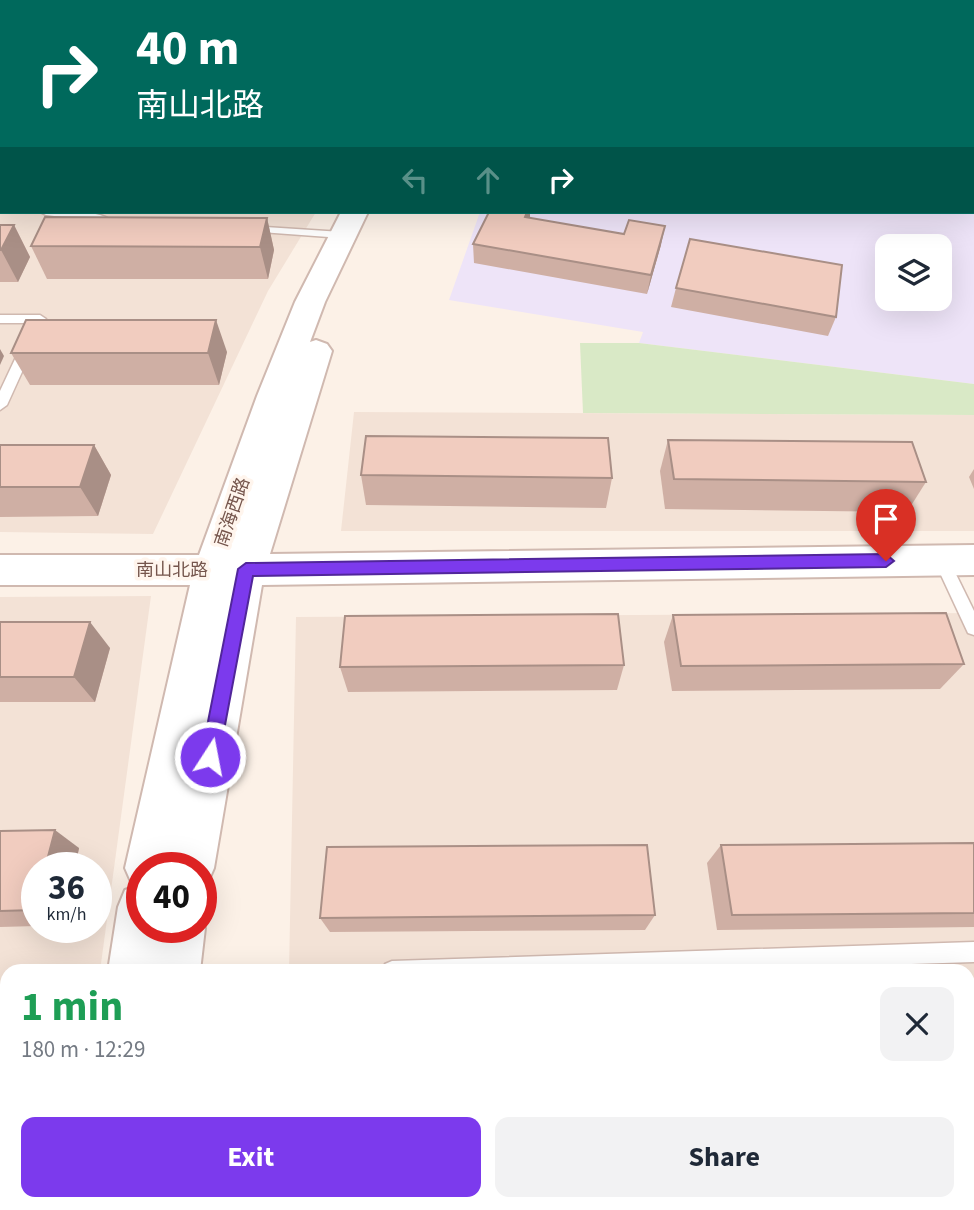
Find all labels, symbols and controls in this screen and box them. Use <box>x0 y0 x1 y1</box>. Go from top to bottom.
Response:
text: 40 m <box>136 14 240 84</box>
icon: right <box>21 28 112 119</box>
text: 南山北路 <box>136 83 264 129</box>
icon: left <box>396 161 434 199</box>
icon: ahead <box>469 161 507 199</box>
icon: right <box>542 161 580 199</box>
map controls <box>875 234 952 311</box>
button: layers <box>875 234 952 311</box>
street label: 南海西路 <box>209 474 256 550</box>
pin <box>856 489 916 561</box>
icon: arrive <box>867 500 905 538</box>
street label: 南山北路 <box>136 558 208 583</box>
position arrow <box>173 720 247 794</box>
speed limit sign: 40 <box>126 852 217 943</box>
text: 36 <box>48 863 85 913</box>
text: km/h <box>47 902 86 927</box>
text: 1 min <box>21 977 123 1037</box>
button: close <box>880 987 954 1061</box>
text: 180 m · 12:29 <box>21 1033 145 1066</box>
button: Exit <box>21 1117 481 1197</box>
button: Share <box>495 1117 954 1197</box>

